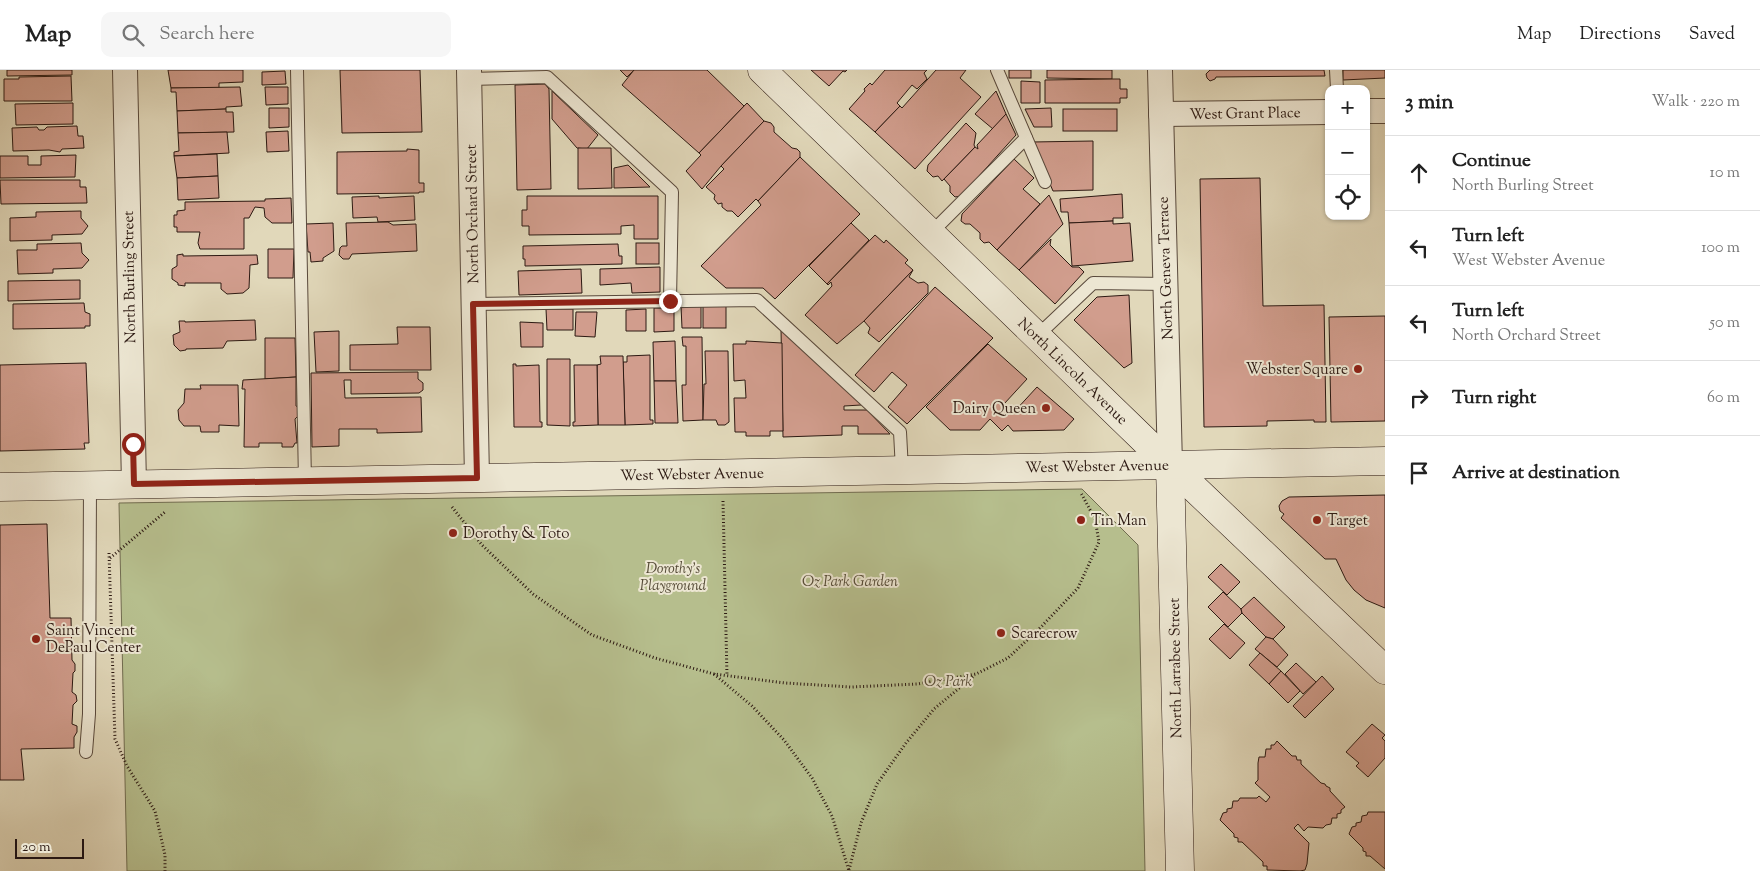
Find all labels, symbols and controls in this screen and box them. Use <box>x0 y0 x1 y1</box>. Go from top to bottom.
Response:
search box <box>101 12 451 57</box>
text: Map <box>25 18 71 52</box>
icon: search <box>119 21 147 49</box>
text: Search here <box>159 21 255 48</box>
text: Map <box>1517 22 1552 48</box>
text: Directions <box>1580 22 1661 48</box>
text: Saved <box>1689 22 1735 48</box>
map controls <box>1325 85 1370 220</box>
button: + <box>1325 85 1370 130</box>
text: 3 min <box>1405 88 1454 118</box>
text: Walk · 220 m <box>1652 91 1740 114</box>
street label: West Grant Place <box>1189 103 1301 126</box>
button: − <box>1325 130 1370 175</box>
street label: North Orchard Street <box>462 144 485 284</box>
text: Continue <box>1452 148 1531 175</box>
icon: ahead <box>1405 159 1433 187</box>
text: 10 m <box>1710 162 1740 185</box>
button: locate <box>1325 175 1370 220</box>
text: North Burling Street <box>1452 175 1594 198</box>
street label: North Geneva Terrace <box>1154 196 1179 340</box>
street label: North Burling Street <box>119 210 142 344</box>
text: Turn left <box>1452 223 1524 250</box>
icon: left <box>1405 234 1433 262</box>
text: 100 m <box>1701 237 1740 260</box>
text: West Webster Avenue <box>1452 250 1605 273</box>
route end <box>659 290 682 313</box>
text: Turn left <box>1452 298 1524 325</box>
icon: left <box>1405 309 1433 337</box>
text: 50 m <box>1709 312 1740 335</box>
street label: North Lincoln Avenue <box>1012 314 1132 430</box>
text: North Orchard Street <box>1452 325 1601 348</box>
place label: Webster Square <box>1246 360 1348 381</box>
marker: Webster Square <box>1352 363 1364 375</box>
icon: right <box>1405 384 1433 412</box>
text: Turn right <box>1452 385 1536 412</box>
text: 60 m <box>1707 387 1740 410</box>
place label: Dairy Queen <box>953 399 1036 420</box>
marker: Dairy Queen <box>1040 402 1052 414</box>
route start <box>122 433 145 456</box>
street label: West Webster Avenue <box>1025 456 1169 479</box>
icon: arrive <box>1405 459 1433 487</box>
text: Arrive at destination <box>1452 460 1620 487</box>
street label: West Webster Avenue <box>620 464 764 487</box>
place label: Tin Man <box>1091 511 1147 532</box>
place label: Target <box>1327 511 1368 532</box>
marker: Tin Man <box>1075 514 1087 526</box>
marker: Target <box>1311 514 1323 526</box>
place label: Dorothy & Toto <box>463 524 569 545</box>
marker: Dorothy & Toto <box>447 527 459 539</box>
park label: Dorothy's Playground <box>640 559 707 597</box>
park label: Oz Park Garden <box>802 572 898 593</box>
street label: North Larrabee Street <box>1165 597 1188 738</box>
place label: Saint Vincent DePaul Center <box>46 621 141 659</box>
place label: Scarecrow <box>1011 624 1077 645</box>
marker: Scarecrow <box>995 627 1007 639</box>
marker: Saint Vincent DePaul Center <box>30 633 42 645</box>
park label: Oz Park <box>924 672 972 693</box>
scale bar <box>15 836 84 859</box>
text: 20 m <box>22 838 51 858</box>

